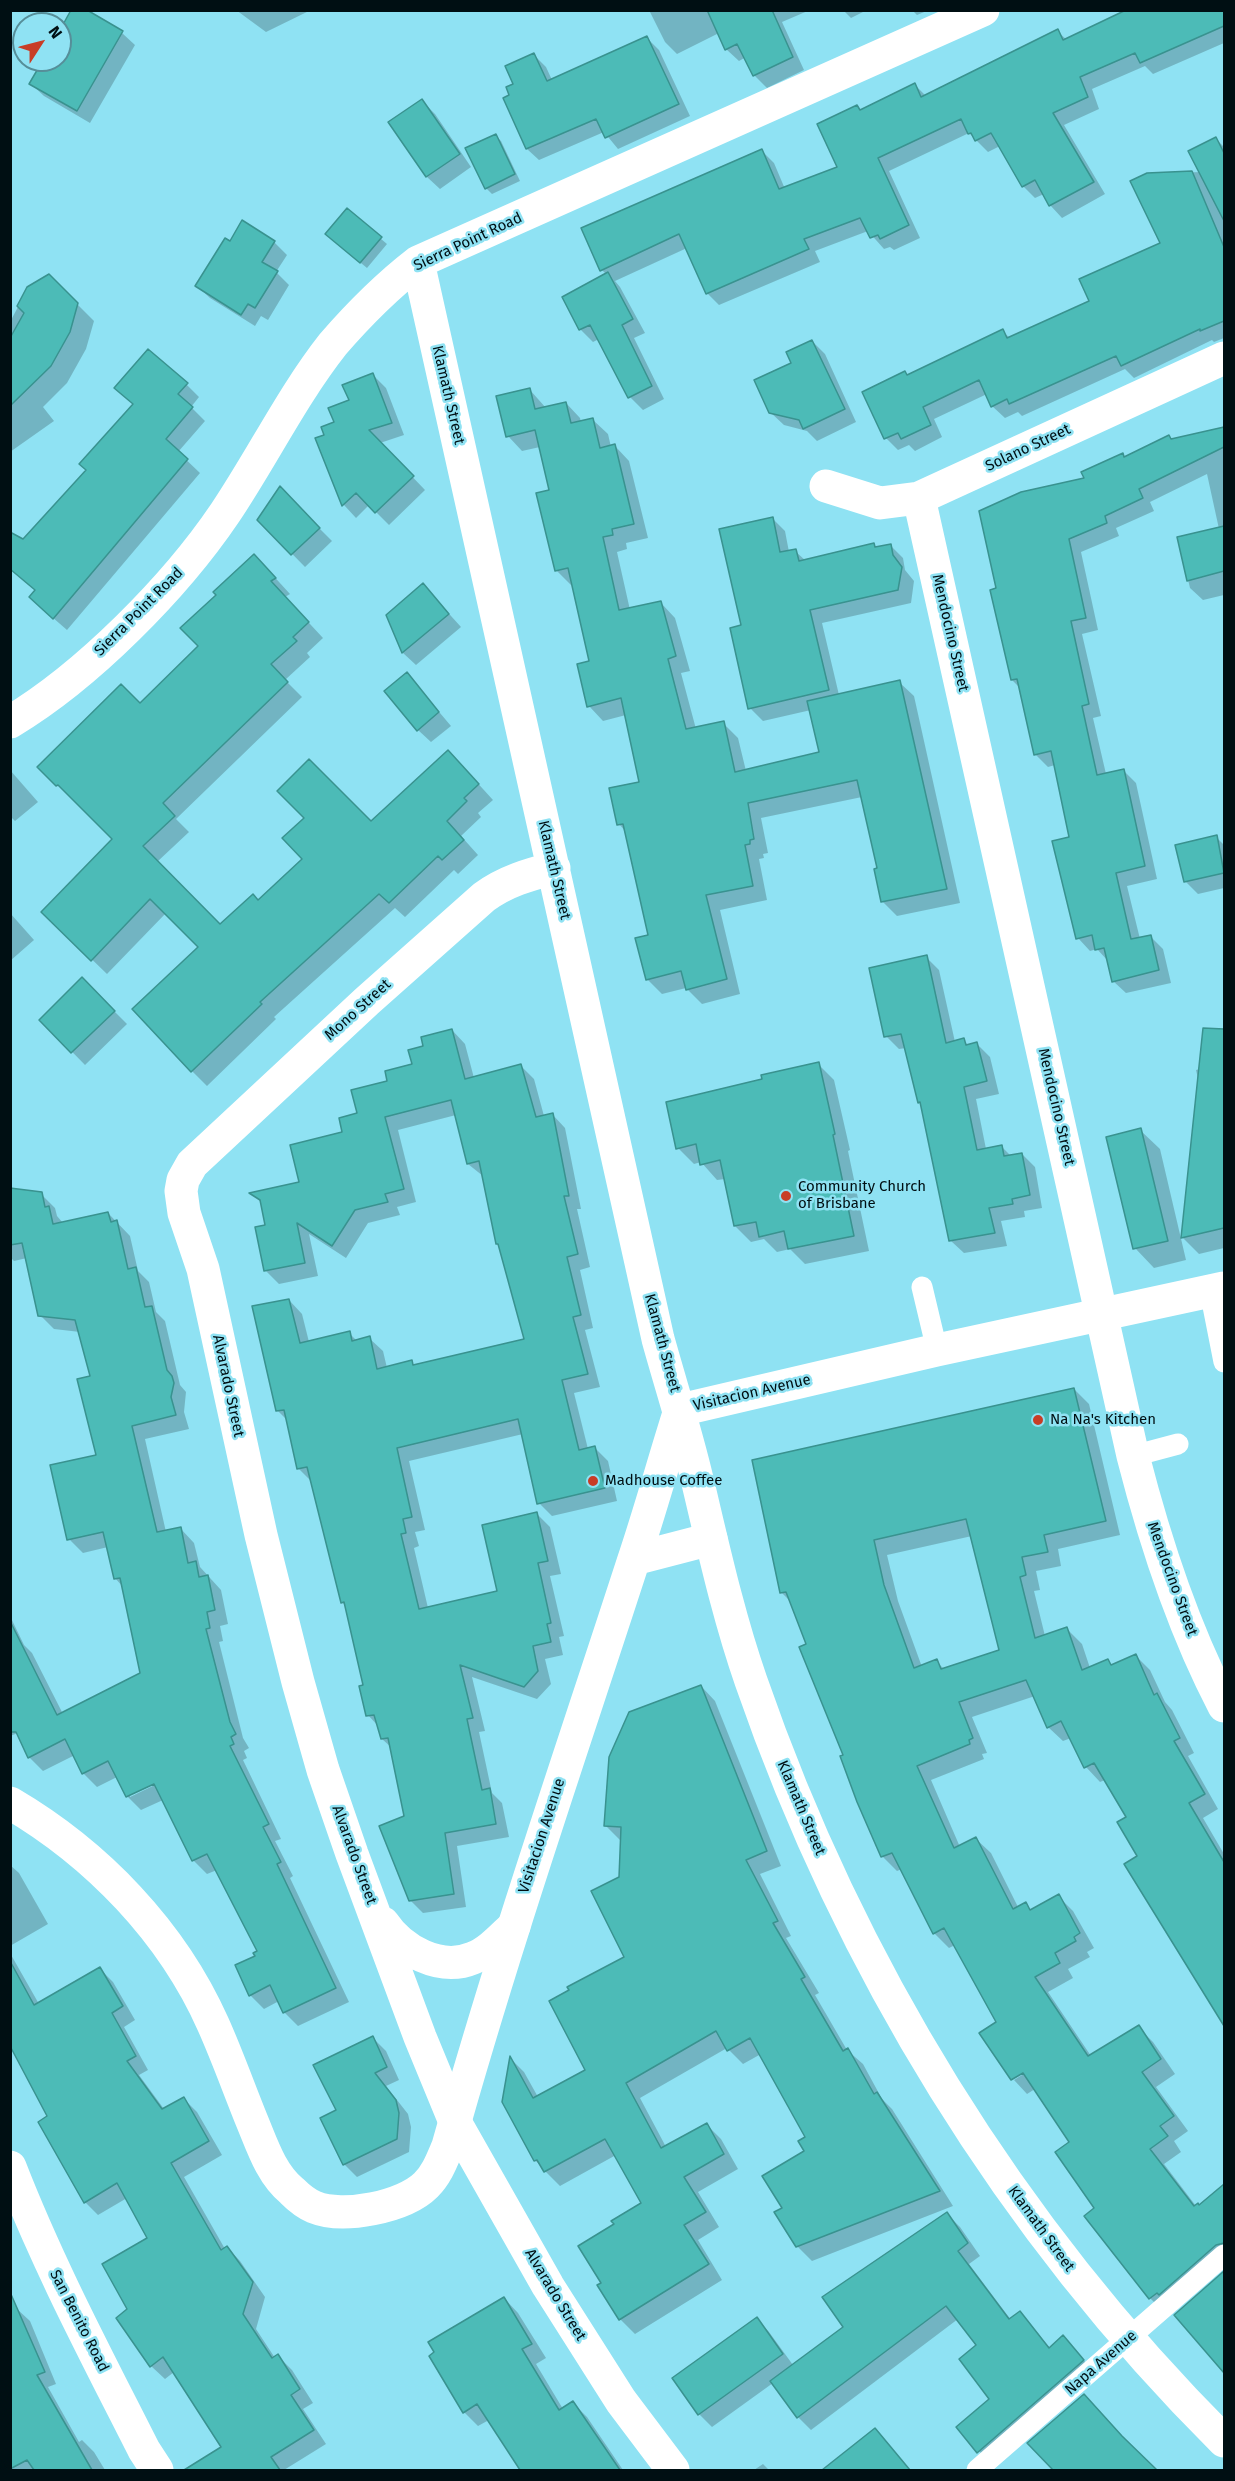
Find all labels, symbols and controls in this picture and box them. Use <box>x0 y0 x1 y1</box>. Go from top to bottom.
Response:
north arrow <box>12 12 72 72</box>
text: N <box>45 22 66 42</box>
street label: Sierra Point Road <box>411 209 525 275</box>
street label: Klamath Street <box>428 344 468 446</box>
street label: Solano Street <box>983 420 1073 476</box>
street label: Sierra Point Road <box>91 564 187 660</box>
street label: Mendocino Street <box>928 573 972 693</box>
street label: Klamath Street <box>534 819 574 921</box>
street label: Mono Street <box>321 976 395 1044</box>
street label: Mendocino Street <box>1034 1047 1078 1167</box>
place label: Community Church of Brisbane <box>798 1178 926 1213</box>
marker: Community Church of Brisbane <box>779 1189 793 1203</box>
street label: Klamath Street <box>640 1292 684 1394</box>
street label: Alvarado Street <box>208 1333 248 1439</box>
street label: Visitacion Avenue <box>692 1371 812 1415</box>
place label: Na Na's Kitchen <box>1050 1411 1156 1429</box>
marker: Na Na's Kitchen <box>1031 1413 1045 1427</box>
place label: Madhouse Coffee <box>605 1472 722 1490</box>
marker: Madhouse Coffee <box>586 1474 600 1488</box>
street label: Mendocino Street <box>1143 1520 1201 1638</box>
street label: Klamath Street <box>773 1758 829 1858</box>
street label: Visitacion Avenue <box>515 1776 569 1896</box>
street label: Alvarado Street <box>328 1803 380 1907</box>
street label: Klamath Street <box>1004 2183 1078 2275</box>
street label: Alvarado Street <box>521 2246 589 2344</box>
street label: San Benito Road <box>46 2267 112 2375</box>
street label: Napa Avenue <box>1061 2327 1141 2399</box>

